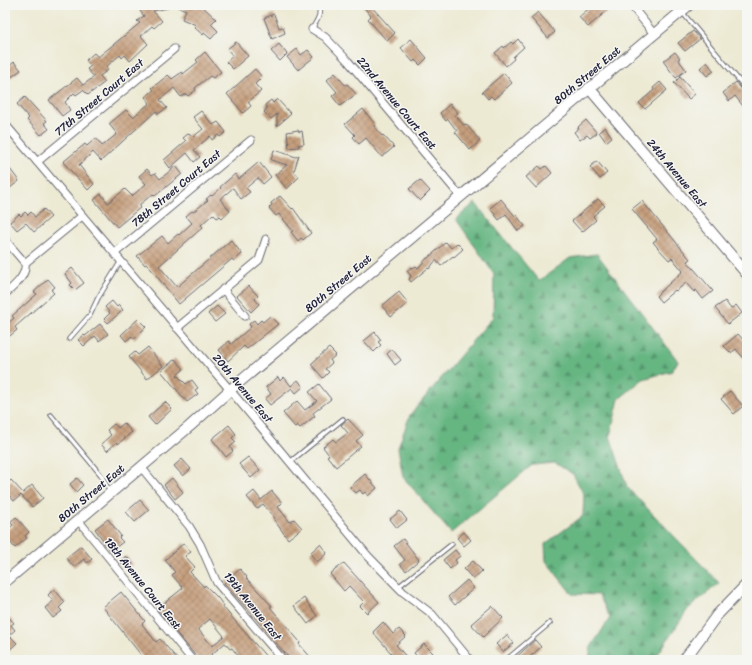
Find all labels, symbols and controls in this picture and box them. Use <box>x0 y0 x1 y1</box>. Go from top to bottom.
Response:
street label: 80th Street East <box>550 41 625 109</box>
street label: 22nd Avenue Court East <box>352 53 442 154</box>
street label: 77th Street Court East <box>50 54 149 141</box>
street label: 24th Avenue East <box>642 134 712 213</box>
street label: 78th Street Court East <box>127 145 226 232</box>
street label: 80th Street East <box>301 249 376 317</box>
street label: 20th Avenue East <box>208 349 278 428</box>
street label: 80th Street East <box>54 459 129 527</box>
street label: 18th Avenue Court East <box>99 533 186 634</box>
street label: 19th Avenue East <box>219 568 287 645</box>

